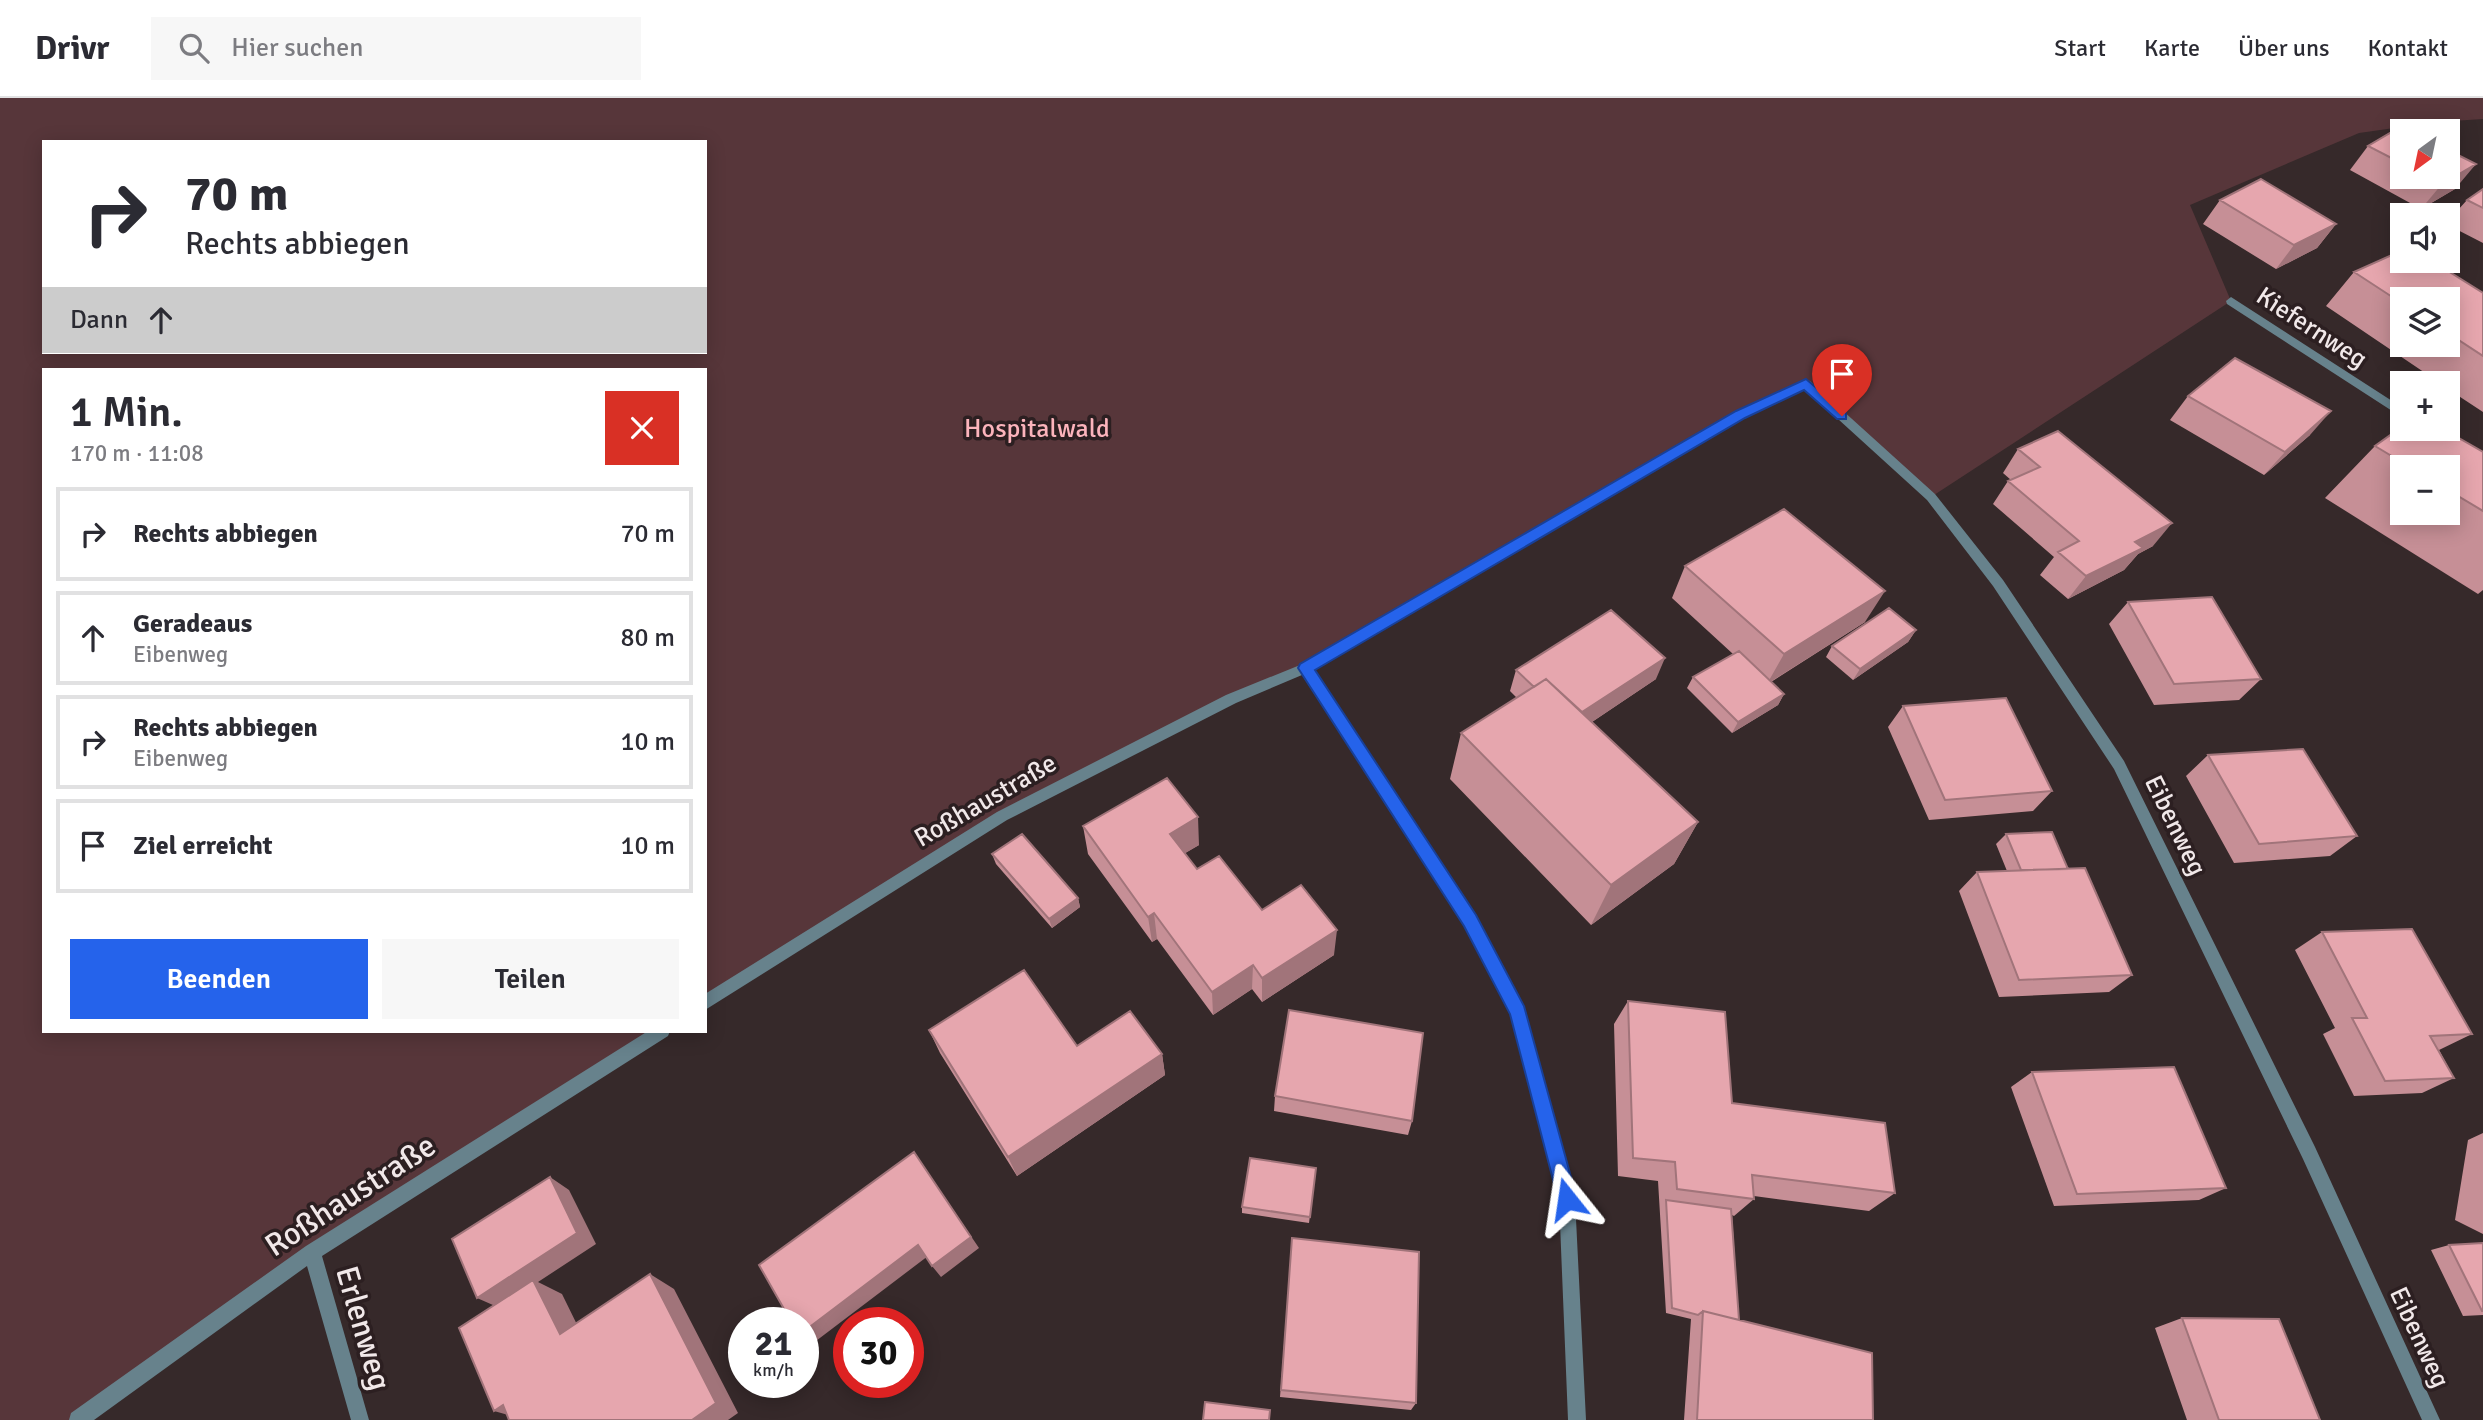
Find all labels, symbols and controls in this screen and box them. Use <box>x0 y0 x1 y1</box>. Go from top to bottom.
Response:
search box <box>151 17 641 80</box>
text: Drivr <box>35 28 109 69</box>
icon: search <box>175 29 213 67</box>
text: Hier suchen <box>231 32 363 64</box>
text: Start <box>2054 33 2106 63</box>
text: Karte <box>2144 33 2200 63</box>
text: Über uns <box>2238 33 2330 63</box>
text: Kontakt <box>2368 33 2448 63</box>
north arrow <box>2390 119 2460 189</box>
map controls <box>2390 119 2460 525</box>
text: 70 m <box>185 164 288 224</box>
icon: right <box>70 168 161 259</box>
button: sound <box>2390 203 2460 273</box>
text: Rechts abbiegen <box>185 224 410 263</box>
street label: Kiefernweg <box>2250 280 2373 375</box>
button: layers <box>2390 287 2460 357</box>
icon: ahead <box>142 301 180 339</box>
text: Dann <box>70 304 128 336</box>
pin <box>1812 344 1872 416</box>
icon: arrive <box>1823 355 1861 393</box>
button: + <box>2390 371 2460 441</box>
text: 1 Min. <box>70 387 183 438</box>
button: close <box>605 391 679 465</box>
park label: Hospitalwald <box>964 413 1110 445</box>
text: 170 m · 11:08 <box>70 439 204 468</box>
button: − <box>2390 455 2460 525</box>
icon: right <box>74 515 112 553</box>
text: Rechts abbiegen <box>133 518 318 550</box>
text: 70 m <box>620 518 675 550</box>
text: Geradeaus <box>133 608 252 640</box>
icon: ahead <box>74 619 112 657</box>
text: 80 m <box>620 622 675 654</box>
text: Eibenweg <box>133 640 228 669</box>
text: Rechts abbiegen <box>133 712 318 744</box>
icon: right <box>74 723 112 761</box>
text: 10 m <box>620 726 675 758</box>
text: Eibenweg <box>133 744 228 773</box>
street label: Roßhaustraße <box>909 747 1062 854</box>
street label: Eibenweg <box>2137 770 2213 881</box>
icon: arrive <box>74 827 112 865</box>
text: Ziel erreicht <box>133 830 273 862</box>
text: 10 m <box>620 830 675 862</box>
button: Beenden <box>70 939 368 1019</box>
button: Teilen <box>382 939 679 1019</box>
street label: Roßhaustraße <box>258 1126 443 1265</box>
position arrow <box>1530 1162 1604 1236</box>
street label: Erlenweg <box>327 1261 400 1395</box>
street label: Eibenweg <box>2382 1282 2456 1393</box>
speed limit sign: 30 <box>833 1307 924 1398</box>
text: 21 <box>755 1322 792 1365</box>
text: km/h <box>753 1359 794 1381</box>

